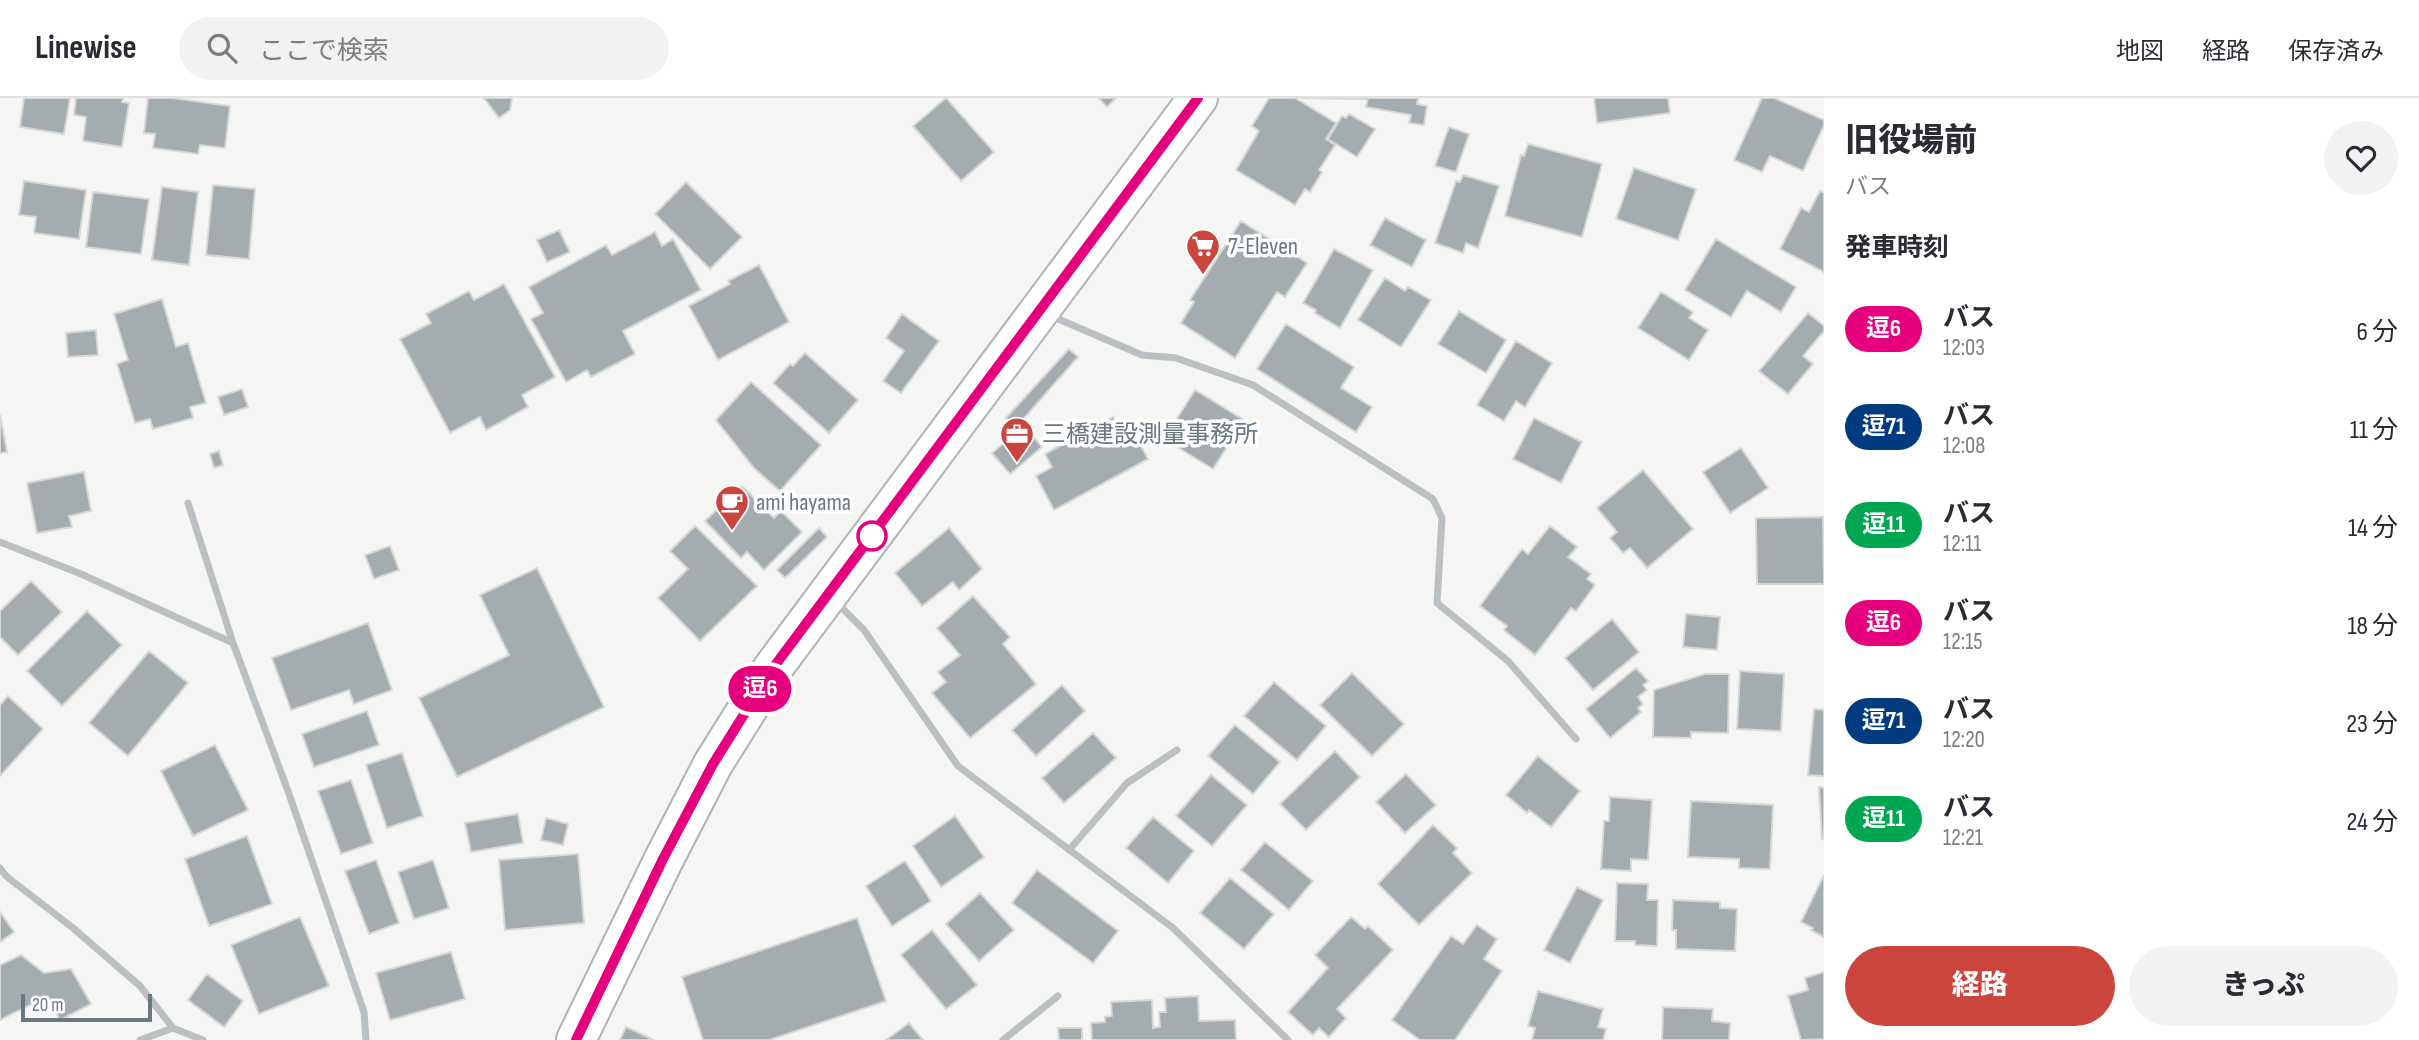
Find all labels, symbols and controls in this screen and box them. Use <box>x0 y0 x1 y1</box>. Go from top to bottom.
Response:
search box <box>179 17 669 80</box>
text: Linewise <box>35 28 137 68</box>
icon: search <box>203 29 241 67</box>
text: ここで検索 <box>259 36 389 67</box>
text: 地図 <box>2116 37 2164 66</box>
text: 経路 <box>2202 37 2250 66</box>
text: 保存済み <box>2288 37 2384 66</box>
text: 旧役場前 <box>1845 121 1977 161</box>
button: heart <box>2324 121 2398 195</box>
text: バス <box>1845 173 1891 201</box>
supermarket icon: 7-Eleven <box>1184 227 1222 276</box>
place label: 7-Eleven <box>1228 232 1298 261</box>
text: 発車時刻 <box>1845 233 1949 264</box>
text: バス <box>1943 303 1995 334</box>
text: 逗6 <box>1866 314 1901 343</box>
text: 6 分 <box>2356 317 2398 348</box>
text: 12:03 <box>1943 334 1985 362</box>
text: バス <box>1943 401 1995 432</box>
text: 逗71 <box>1862 412 1905 441</box>
office icon: 三橋建設測量事務所 <box>998 415 1036 464</box>
text: 11 分 <box>2350 415 2398 446</box>
place label: 三橋建設測量事務所 <box>1042 420 1258 449</box>
text: 12:08 <box>1943 432 1985 460</box>
cafe icon: ami hayama <box>713 483 751 532</box>
place label: ami hayama <box>756 488 851 517</box>
text: バス <box>1943 499 1995 530</box>
text: 逗11 <box>1862 510 1905 539</box>
text: 14 分 <box>2348 513 2398 544</box>
unlabelled marker <box>857 521 887 551</box>
text: 12:11 <box>1943 530 1981 558</box>
text: バス <box>1943 597 1995 628</box>
text: 逗6 <box>1866 608 1901 637</box>
text: 18 分 <box>2347 611 2398 642</box>
text: 12:15 <box>1943 628 1982 656</box>
line badge: 逗6 <box>728 666 792 712</box>
text: 逗6 <box>742 674 778 703</box>
text: バス <box>1943 695 1995 726</box>
text: 逗71 <box>1862 706 1905 735</box>
text: 23 分 <box>2346 709 2398 740</box>
text: 12:20 <box>1943 726 1985 754</box>
text: バス <box>1943 793 1995 824</box>
text: 逗11 <box>1862 804 1905 833</box>
text: 24 分 <box>2346 807 2398 838</box>
text: 12:21 <box>1943 824 1983 852</box>
button: 経路 <box>1845 946 2115 1026</box>
button: きっぷ <box>2129 946 2398 1026</box>
scale bar <box>21 991 152 1023</box>
text: 20 m <box>32 994 64 1017</box>

